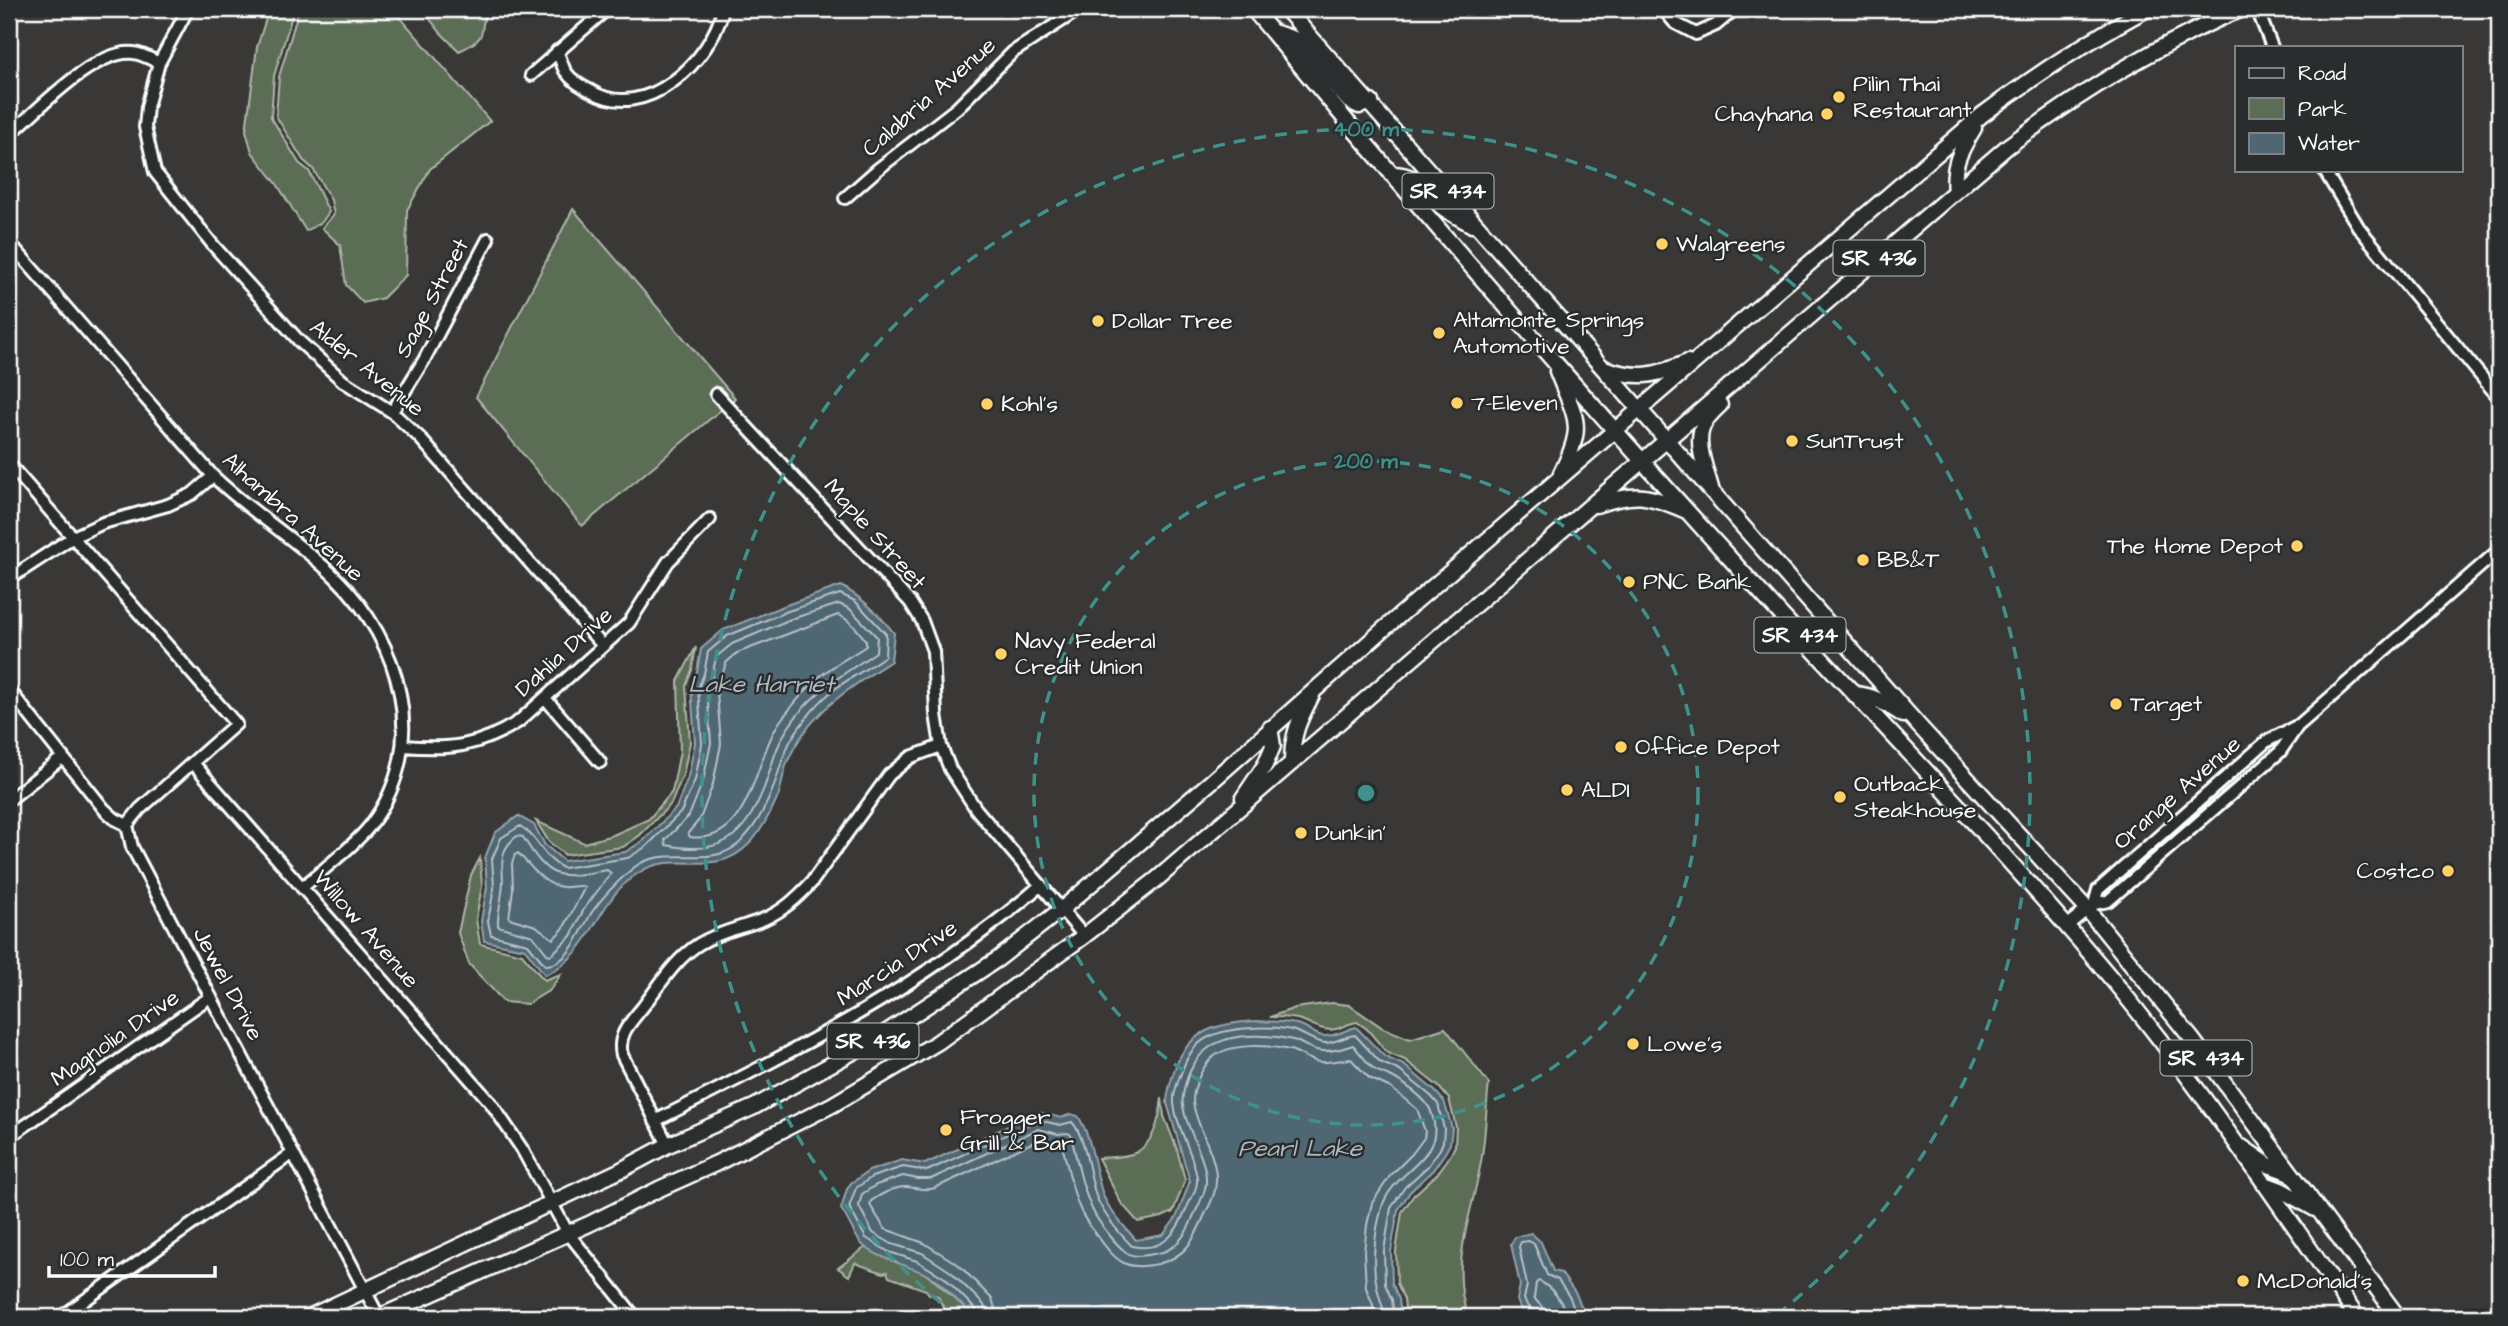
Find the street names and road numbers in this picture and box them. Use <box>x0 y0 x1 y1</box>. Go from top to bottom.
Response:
street label: Calabria Avenue <box>855 30 1003 164</box>
road number: SR 434 <box>1402 174 1494 208</box>
street label: Sage Street <box>387 232 478 364</box>
road number: SR 436 <box>1834 240 1924 276</box>
street label: Alder Avenue <box>303 312 431 424</box>
street label: Alhambra Avenue <box>215 445 371 589</box>
street label: Maple Street <box>816 471 934 597</box>
street label: Dahlia Drive <box>508 599 620 705</box>
road number: SR 434 <box>1755 618 1846 652</box>
street label: Orange Avenue <box>2106 729 2248 858</box>
street label: Willow Avenue <box>305 863 427 995</box>
street label: Marcia Drive <box>830 912 964 1014</box>
street label: Jewel Drive <box>185 922 271 1046</box>
street label: Magnolia Drive <box>44 982 186 1095</box>
road number: SR 436 <box>828 1024 918 1058</box>
road number: SR 434 <box>2160 1040 2252 1076</box>

